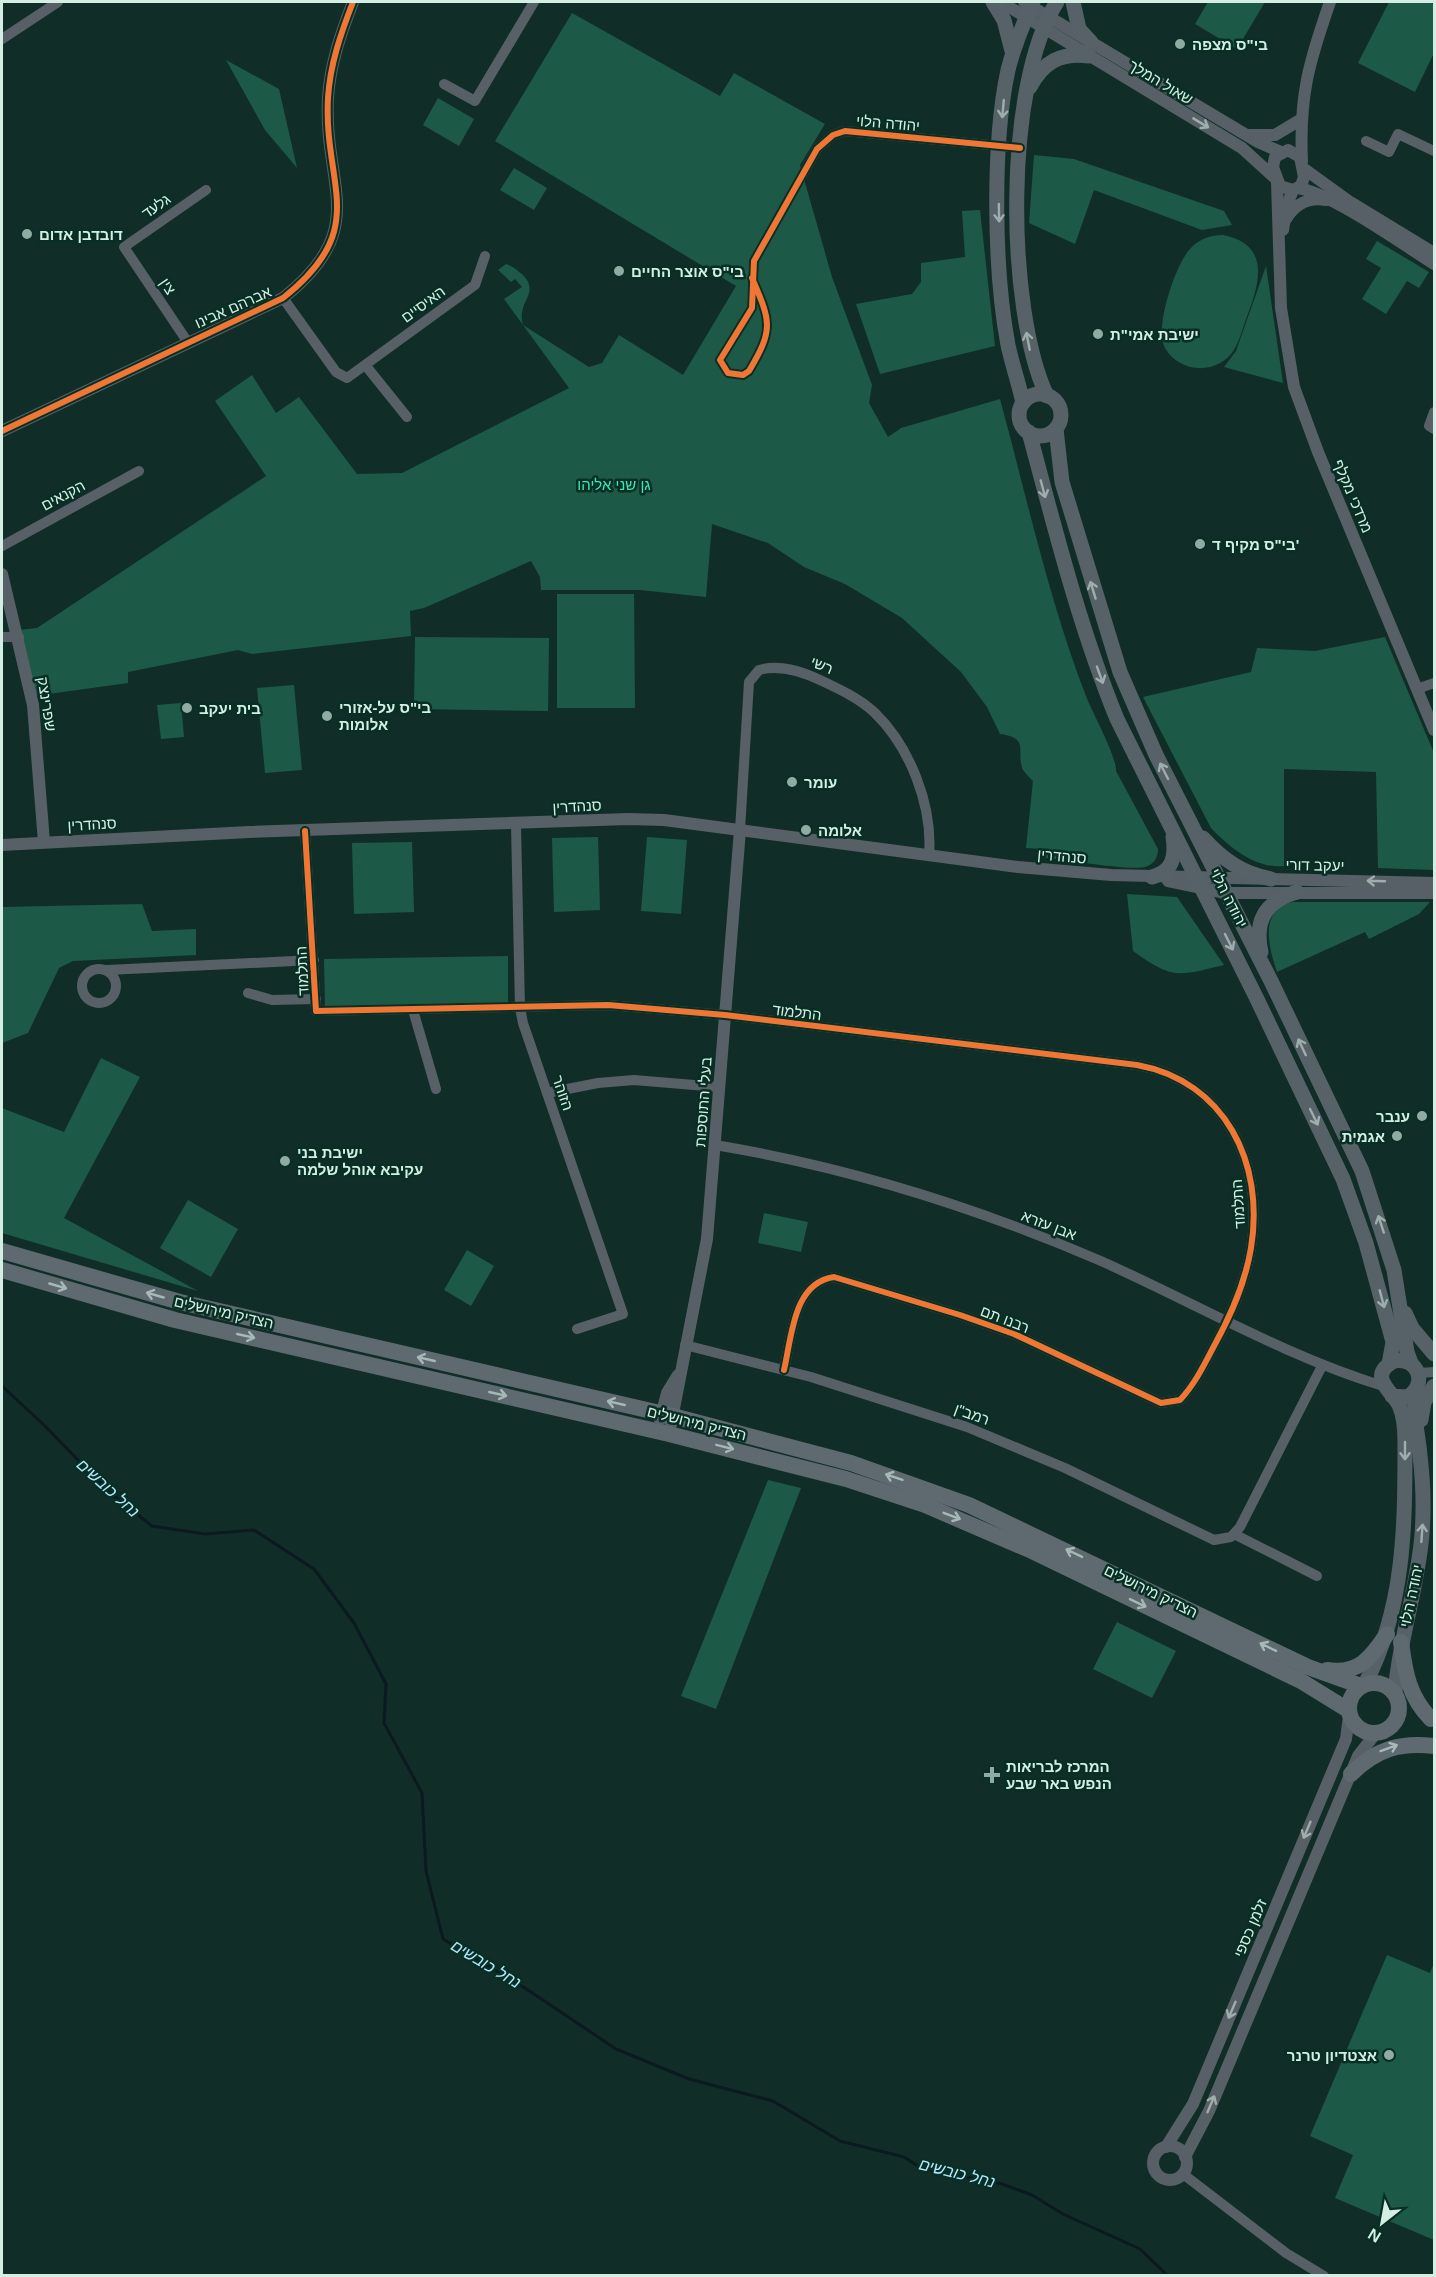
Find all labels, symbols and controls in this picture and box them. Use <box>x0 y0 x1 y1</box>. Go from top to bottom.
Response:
place label: בי"ס מצפה <box>1192 36 1268 53</box>
marker: בי"ס מצפה <box>1173 37 1187 51</box>
street label: שאול המלך <box>1126 56 1196 108</box>
one-way arrow <box>997 99 1008 119</box>
street label: יהודה הלוי <box>855 112 921 134</box>
one-way arrow <box>1192 118 1209 130</box>
street label: גלעד <box>138 190 174 222</box>
one-way arrow <box>993 203 1005 223</box>
place label: דובדבן אדום <box>39 226 123 243</box>
marker: דובדבן אדום <box>20 227 34 241</box>
place label: בי"ס אוצר החיים <box>631 263 744 280</box>
marker: בי"ס אוצר החיים <box>612 264 626 278</box>
street label: צין <box>156 275 180 297</box>
street label: אברהם אבינו <box>192 282 274 331</box>
street label: האיסיים <box>398 282 448 326</box>
place label: ישיבת אמי"ת <box>1110 326 1199 343</box>
marker: ישיבת אמי"ת <box>1091 327 1105 341</box>
one-way arrow <box>1023 332 1034 351</box>
street label: מרדכי מקלף <box>1330 457 1376 535</box>
street label: הקנאים <box>38 476 88 514</box>
park label: גן שני אליהו <box>577 476 651 493</box>
one-way arrow <box>1038 479 1049 498</box>
place label: בי"ס מקיף ד' <box>1212 536 1299 553</box>
marker: בי"ס מקיף ד' <box>1193 537 1207 551</box>
one-way arrow <box>1087 581 1098 600</box>
street label: רשי <box>808 653 836 677</box>
one-way arrow <box>1095 665 1106 684</box>
street label: שפרינצק <box>34 676 60 732</box>
place label: בי"ס על-אזורי אלומות <box>339 699 432 733</box>
place label: בית יעקב <box>199 700 261 717</box>
marker: בית יעקב <box>180 701 194 715</box>
marker: בי"ס על-אזורי אלומות <box>320 709 334 723</box>
one-way arrow <box>1158 763 1169 781</box>
place label: עומר <box>804 774 837 791</box>
marker: עומר <box>785 775 799 789</box>
street label: סנהדרין <box>552 796 602 816</box>
street label: סנהדרין <box>67 814 117 834</box>
place label: אלומה <box>818 822 862 839</box>
marker: אלומה <box>799 823 813 837</box>
street label: סנהדרין <box>1037 845 1087 867</box>
street label: יעקב דורי <box>1285 856 1345 874</box>
street label: יהודה הלוי <box>1207 866 1251 930</box>
one-way arrow <box>1367 875 1387 887</box>
one-way arrow <box>1223 933 1235 951</box>
street label: התלמוד <box>292 946 312 996</box>
street label: התלמוד <box>771 1001 823 1023</box>
one-way arrow <box>1295 1038 1307 1056</box>
street label: בעלי התוספות <box>691 1056 715 1148</box>
street label: הזוהר <box>549 1073 577 1113</box>
one-way arrow <box>1308 1108 1320 1126</box>
place label: ענבר <box>1376 1108 1410 1125</box>
marker: ענבר <box>1415 1109 1429 1123</box>
place label: אגמית <box>1342 1128 1385 1145</box>
marker: אגמית <box>1390 1129 1404 1143</box>
place label: ישיבת בני עקיבא אוהל שלמה <box>297 1144 423 1178</box>
marker: ישיבת בני עקיבא אוהל שלמה <box>278 1154 292 1168</box>
street label: התלמוד <box>1228 1179 1248 1229</box>
street label: אבן עזרא <box>1019 1207 1079 1243</box>
one-way arrow <box>1375 1215 1386 1234</box>
one-way arrow <box>48 1281 67 1292</box>
one-way arrow <box>145 1288 164 1300</box>
one-way arrow <box>1377 1290 1388 1309</box>
street label: הצדיק מירושלים <box>173 1292 275 1332</box>
street label: רבנו תם <box>978 1302 1032 1336</box>
one-way arrow <box>236 1331 255 1343</box>
one-way arrow <box>417 1352 436 1364</box>
one-way arrow <box>488 1389 507 1401</box>
one-way arrow <box>607 1397 626 1408</box>
street label: רמב"ן <box>952 1400 992 1428</box>
street label: הצדיק מירושלים <box>646 1402 748 1444</box>
one-way arrow <box>1399 1441 1411 1461</box>
one-way arrow <box>716 1442 735 1454</box>
water label: נחל כובשים <box>73 1456 143 1520</box>
one-way arrow <box>885 1471 904 1482</box>
one-way arrow <box>942 1511 961 1522</box>
one-way arrow <box>1417 1523 1428 1543</box>
one-way arrow <box>1065 1547 1083 1559</box>
street label: הצדיק מירושלים <box>1102 1561 1200 1621</box>
street label: יהודה הלוי <box>1396 1563 1426 1629</box>
one-way arrow <box>1129 1597 1147 1609</box>
one-way arrow <box>1260 1641 1278 1653</box>
one-way arrow <box>1379 1742 1398 1753</box>
place label: המרכז לבריאות הנפש באר שבע <box>1006 1758 1112 1792</box>
marker: המרכז לבריאות הנפש באר שבע <box>983 1766 1001 1784</box>
one-way arrow <box>1301 1821 1312 1839</box>
street label: זלמן כספי <box>1230 1896 1270 1960</box>
water label: נחל כובשים <box>448 1937 524 1991</box>
one-way arrow <box>1226 2000 1237 2019</box>
place label: אצטדיון טרנר <box>1287 2047 1377 2064</box>
marker: אצטדיון טרנר <box>1382 2048 1396 2062</box>
one-way arrow <box>1206 2096 1218 2114</box>
water label: נחל כובשים <box>917 2155 997 2191</box>
north arrow <box>1352 2193 1412 2253</box>
text: N <box>1365 2225 1384 2246</box>

